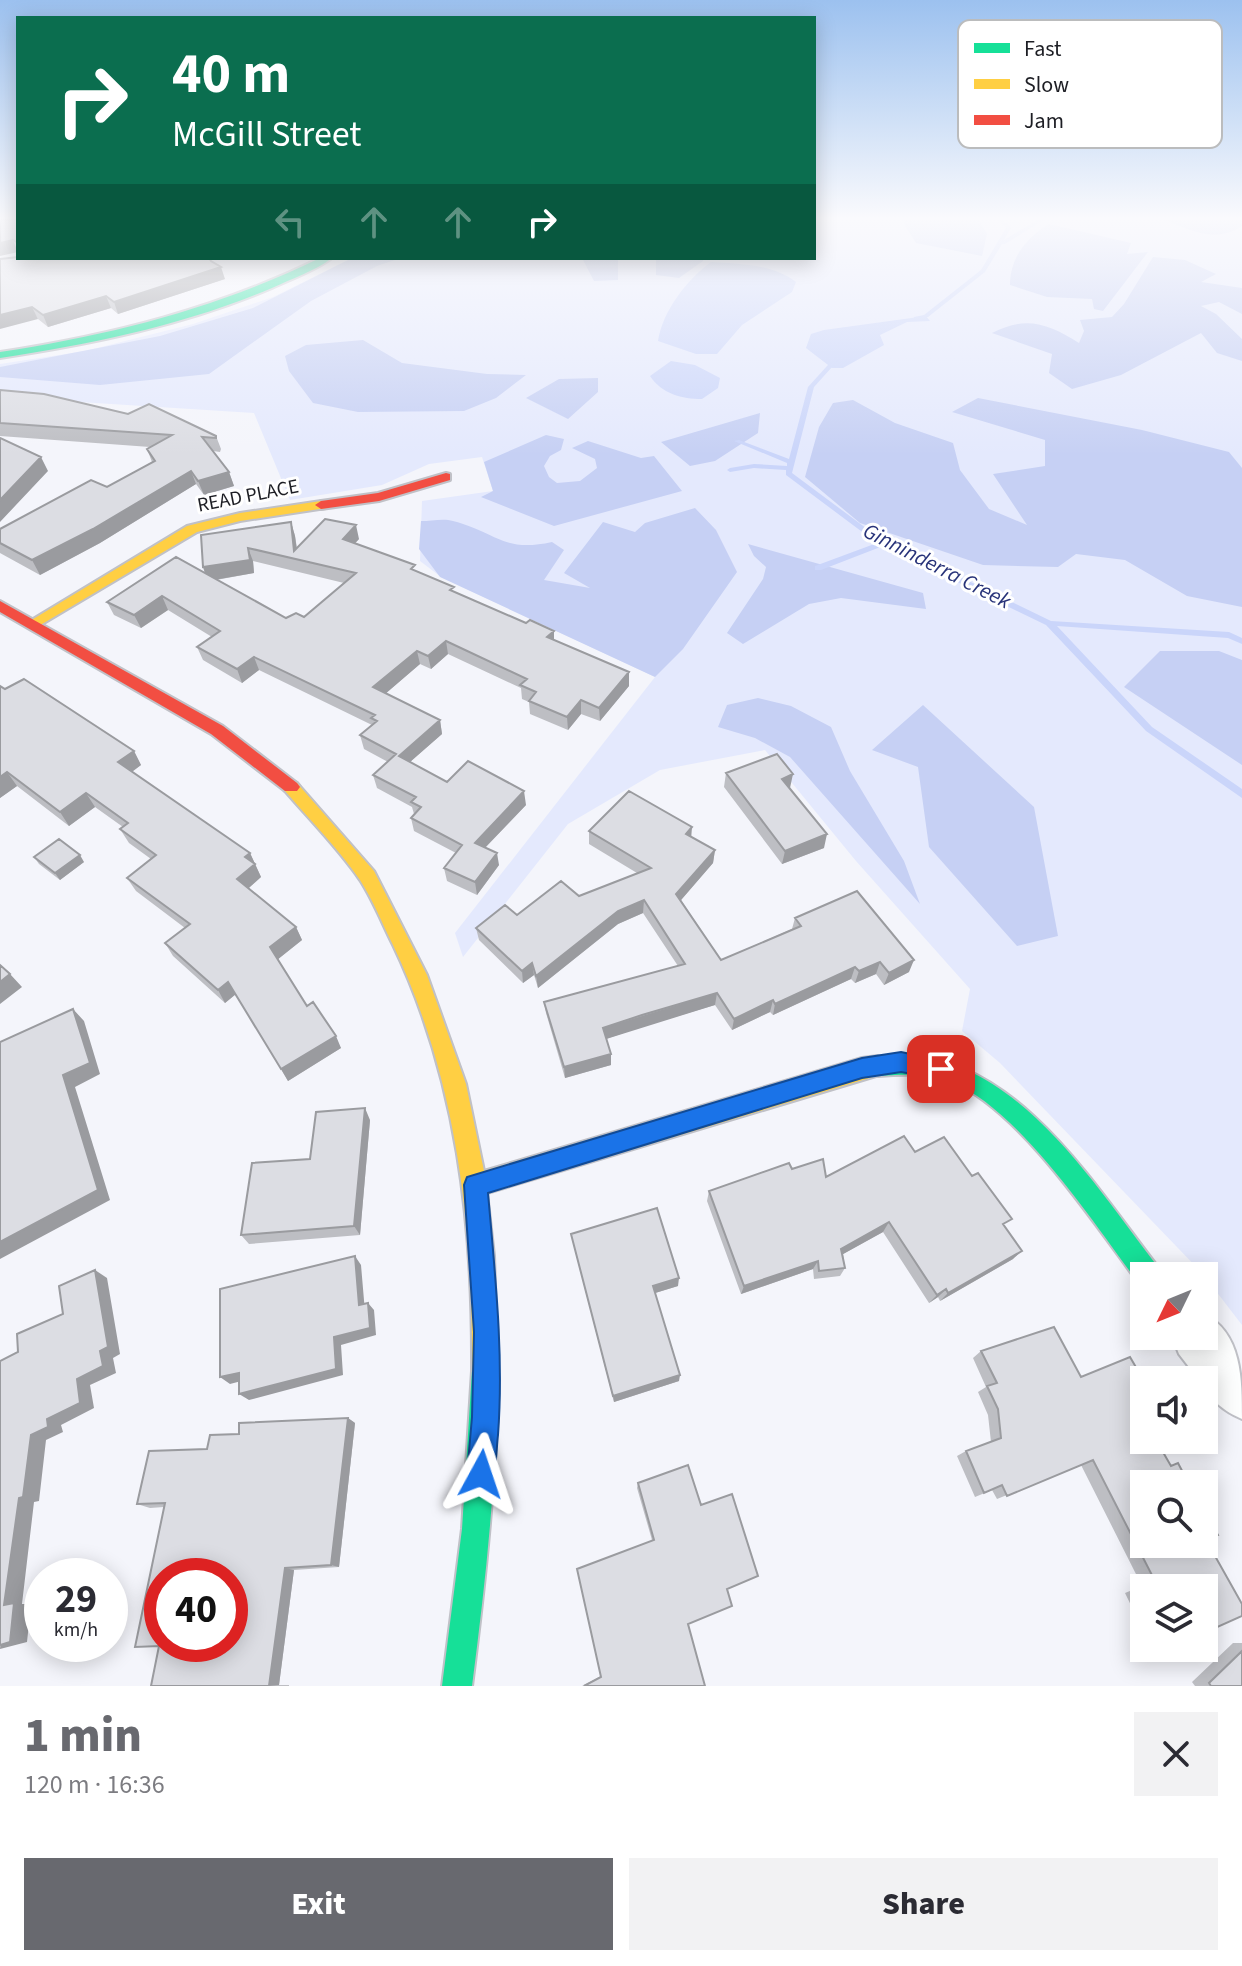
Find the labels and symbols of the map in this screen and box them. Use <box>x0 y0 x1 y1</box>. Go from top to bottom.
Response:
legend <box>958 20 1222 148</box>
text: Fast <box>1024 33 1062 65</box>
text: Slow <box>1024 69 1069 101</box>
text: Jam <box>1024 105 1064 137</box>
street label: READ PLACE <box>195 472 301 520</box>
water label: Ginninderra Creek <box>857 515 1017 617</box>
pin <box>907 1035 975 1103</box>
north arrow <box>1130 1262 1218 1350</box>
position arrow <box>439 1432 523 1516</box>
speed limit sign: 40 <box>144 1558 248 1662</box>

